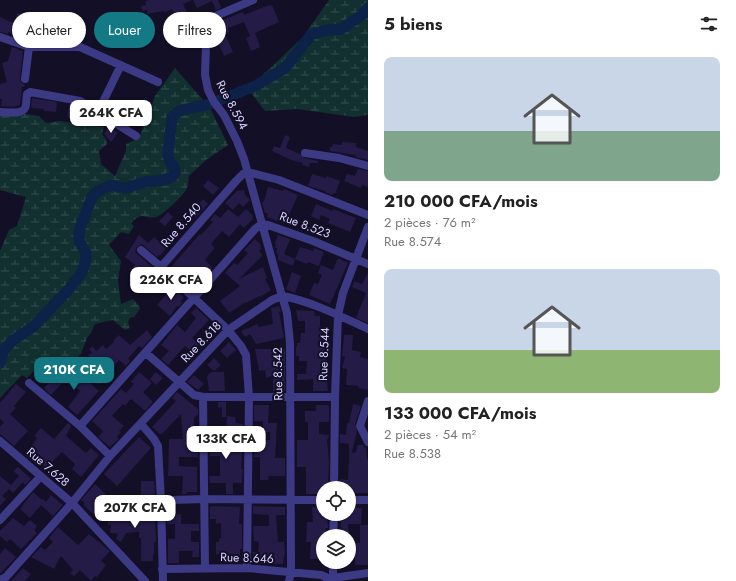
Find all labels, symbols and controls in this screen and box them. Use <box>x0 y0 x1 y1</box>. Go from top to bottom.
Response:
chip: Acheter <box>12 12 86 48</box>
chip: Louer <box>94 12 155 48</box>
chip: Filtres <box>163 12 226 48</box>
text: 5 biens <box>384 12 443 36</box>
icon: filters <box>698 13 720 35</box>
street label: Rue 8.594 <box>212 77 252 133</box>
icon: home <box>516 83 588 155</box>
pin: 264K CFA <box>70 100 152 134</box>
text: 264K CFA <box>79 103 143 122</box>
text: 210 000 CFA/mois <box>384 189 538 213</box>
street label: Rue 8.540 <box>157 199 205 251</box>
street label: Rue 8.523 <box>277 207 333 243</box>
text: 2 pièces · 76 m² <box>384 213 475 232</box>
text: Rue 8.574 <box>384 232 441 251</box>
pin: 226K CFA <box>130 267 212 301</box>
text: 226K CFA <box>139 270 203 289</box>
icon: home <box>516 295 588 367</box>
street label: Rue 8.618 <box>177 317 225 367</box>
street label: Rue 8.544 <box>314 327 334 381</box>
street label: Rue 8.542 <box>269 347 287 401</box>
pin: 210K CFA <box>33 357 115 391</box>
text: 210K CFA <box>43 360 105 379</box>
text: 133 000 CFA/mois <box>384 401 536 425</box>
text: 2 pièces · 54 m² <box>384 425 476 444</box>
pin: 133K CFA <box>185 426 267 460</box>
text: 133K CFA <box>196 429 256 448</box>
street label: Rue 7.628 <box>23 443 73 491</box>
text: Rue 8.538 <box>384 444 441 463</box>
map controls <box>316 481 356 569</box>
button: locate <box>316 481 356 521</box>
pin: 207K CFA <box>94 495 176 529</box>
text: 207K CFA <box>104 498 166 517</box>
button: layers <box>316 529 356 569</box>
street label: Rue 8.646 <box>220 548 274 568</box>

